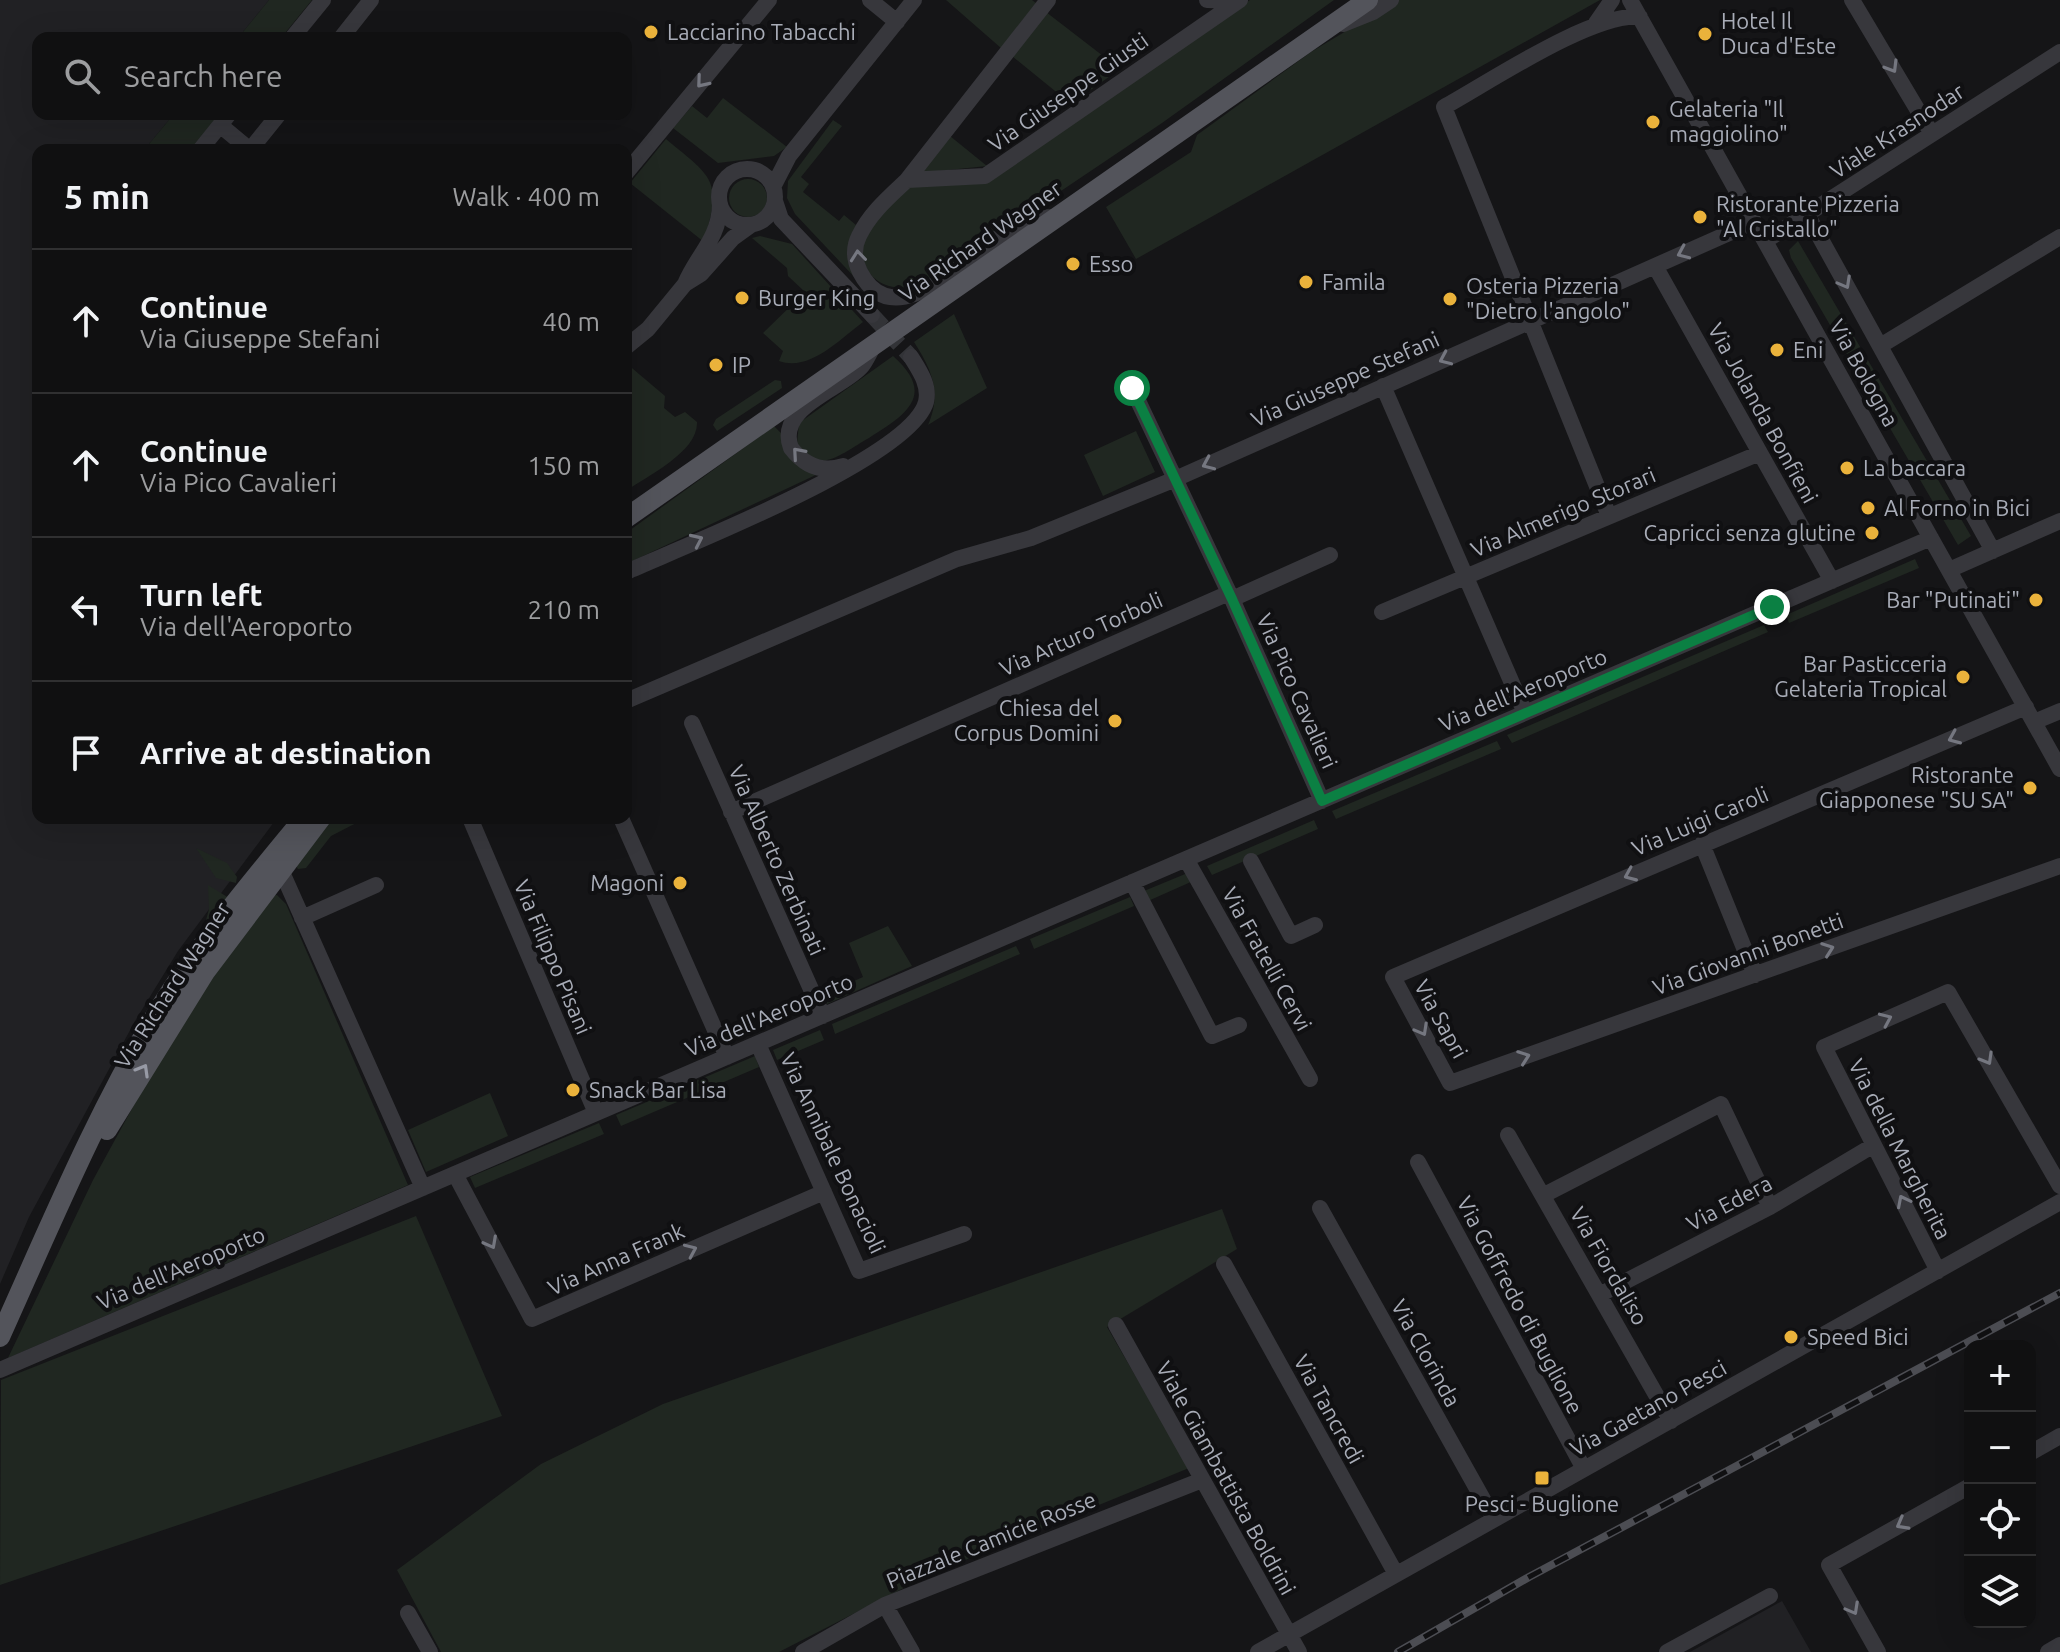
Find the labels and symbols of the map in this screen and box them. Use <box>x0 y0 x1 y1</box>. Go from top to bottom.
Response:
place label: Hotel Il Duca d'Este <box>1721 8 1836 58</box>
place label: Lacciarino Tabacchi <box>667 19 856 44</box>
marker: Lacciarino Tabacchi <box>642 23 660 41</box>
marker: Hotel Il Duca d'Este <box>1696 25 1714 43</box>
street label: Via Giuseppe Giusti <box>983 27 1153 156</box>
one-way arrow <box>1882 58 1898 73</box>
one-way arrow <box>697 72 712 87</box>
street label: Viale Krasnodar <box>1825 78 1969 183</box>
place label: Gelateria "Il maggiolino" <box>1669 96 1788 146</box>
marker: Gelateria "Il maggiolino" <box>1644 113 1662 131</box>
street label: Via Richard Wagner <box>894 175 1066 306</box>
place label: Ristorante Pizzeria "Al Cristallo" <box>1716 191 1900 241</box>
marker: Ristorante Pizzeria "Al Cristallo" <box>1691 208 1709 226</box>
one-way arrow <box>1677 244 1691 260</box>
one-way arrow <box>849 250 866 263</box>
place label: Esso <box>1089 251 1133 276</box>
marker: Esso <box>1064 255 1082 273</box>
place label: Famila <box>1322 269 1386 294</box>
marker: Famila <box>1297 273 1315 291</box>
place label: Osteria Pizzeria "Dietro l'angolo" <box>1466 273 1630 323</box>
one-way arrow <box>1835 274 1851 288</box>
place label: Burger King <box>758 285 875 310</box>
marker: Burger King <box>733 289 751 307</box>
marker: Osteria Pizzeria "Dietro l'angolo" <box>1441 290 1459 308</box>
street label: Via Bologna <box>1825 315 1904 431</box>
street label: Via Jolanda Bonfieni <box>1704 318 1823 507</box>
street label: Via Giuseppe Stefani <box>1247 326 1443 431</box>
place label: Eni <box>1793 337 1823 362</box>
marker: Eni <box>1768 341 1786 359</box>
one-way arrow <box>1439 349 1453 365</box>
place label: IP <box>732 352 751 377</box>
marker: IP <box>707 356 725 374</box>
route start <box>1114 370 1150 406</box>
one-way arrow <box>793 447 808 462</box>
one-way arrow <box>1201 455 1216 471</box>
place label: La baccara <box>1863 455 1966 480</box>
marker: La baccara <box>1838 459 1856 477</box>
street label: Via Almerigo Storari <box>1467 461 1659 562</box>
place label: Al Forno in Bici <box>1884 495 2030 520</box>
marker: Al Forno in Bici <box>1859 499 1877 517</box>
place label: Capricci senza glutine <box>1644 520 1856 545</box>
marker: Capricci senza glutine <box>1863 524 1881 542</box>
one-way arrow <box>689 534 703 550</box>
street label: Via Arturo Torboli <box>995 586 1166 681</box>
place label: Bar "Putinati" <box>1886 587 2020 612</box>
route end <box>1754 589 1790 625</box>
marker: Bar "Putinati" <box>2027 591 2045 609</box>
street label: Via Pico Cavalieri <box>1252 610 1343 772</box>
street label: Via dell'Aeroporto <box>1435 643 1611 736</box>
place label: Bar Pasticceria Gelateria Tropical <box>1774 651 1947 701</box>
marker: Bar Pasticceria Gelateria Tropical <box>1954 668 1972 686</box>
place label: Chiesa del Corpus Domini <box>954 695 1099 745</box>
marker: Chiesa del Corpus Domini <box>1106 712 1124 730</box>
one-way arrow <box>1948 728 1962 745</box>
street label: Via Alberto Zerbinati <box>724 761 831 959</box>
place label: Ristorante Giapponese "SU SA" <box>1819 762 2014 812</box>
marker: Ristorante Giapponese "SU SA" <box>2021 779 2039 797</box>
street label: Via Luigi Caroli <box>1628 781 1772 860</box>
one-way arrow <box>1624 866 1638 882</box>
place label: Magoni <box>590 870 664 895</box>
marker: Magoni <box>671 874 689 892</box>
street label: Via Filippo Pisani <box>510 876 597 1038</box>
street label: Via Fratelli Cervi <box>1218 883 1317 1035</box>
street label: Via Richard Wagner <box>109 897 235 1072</box>
street label: Via Giovanni Bonetti <box>1649 907 1846 1000</box>
one-way arrow <box>1820 942 1834 958</box>
street label: Via dell'Aeroporto <box>681 968 857 1061</box>
street label: Via Sapri <box>1410 975 1473 1062</box>
one-way arrow <box>1878 1013 1892 1029</box>
one-way arrow <box>1412 1022 1427 1036</box>
street label: Via Annibale Bonacioli <box>776 1048 891 1257</box>
one-way arrow <box>1516 1050 1530 1066</box>
one-way arrow <box>1977 1051 1993 1065</box>
street label: Via della Margherita <box>1844 1054 1957 1243</box>
one-way arrow <box>133 1064 149 1079</box>
place label: Snack Bar Lisa <box>589 1077 727 1102</box>
marker: Snack Bar Lisa <box>564 1081 582 1099</box>
street label: Via Edera <box>1682 1170 1776 1235</box>
street label: Via Goffredo di Buglione <box>1452 1192 1589 1418</box>
one-way arrow <box>1897 1195 1912 1210</box>
street label: Via Fiordaliso <box>1566 1202 1653 1329</box>
street label: Via Anna Frank <box>544 1217 688 1300</box>
street label: Via dell'Aeroporto <box>93 1221 269 1314</box>
one-way arrow <box>482 1235 497 1249</box>
one-way arrow <box>683 1244 697 1260</box>
street label: Via Clorinda <box>1387 1295 1466 1411</box>
place label: Speed Bici <box>1807 1324 1909 1349</box>
marker: Speed Bici <box>1782 1328 1800 1346</box>
street label: Via Tancredi <box>1289 1350 1370 1468</box>
street label: Via Gaetano Pesci <box>1565 1354 1730 1461</box>
street label: Viale Giambattista Boldrini <box>1152 1357 1301 1599</box>
marker: Pesci - Buglione <box>1533 1469 1551 1487</box>
street label: Piazzale Camicie Rosse <box>882 1486 1099 1593</box>
place label: Pesci - Buglione <box>1465 1491 1619 1516</box>
one-way arrow <box>1896 1514 1911 1530</box>
one-way arrow <box>1843 1600 1859 1614</box>

